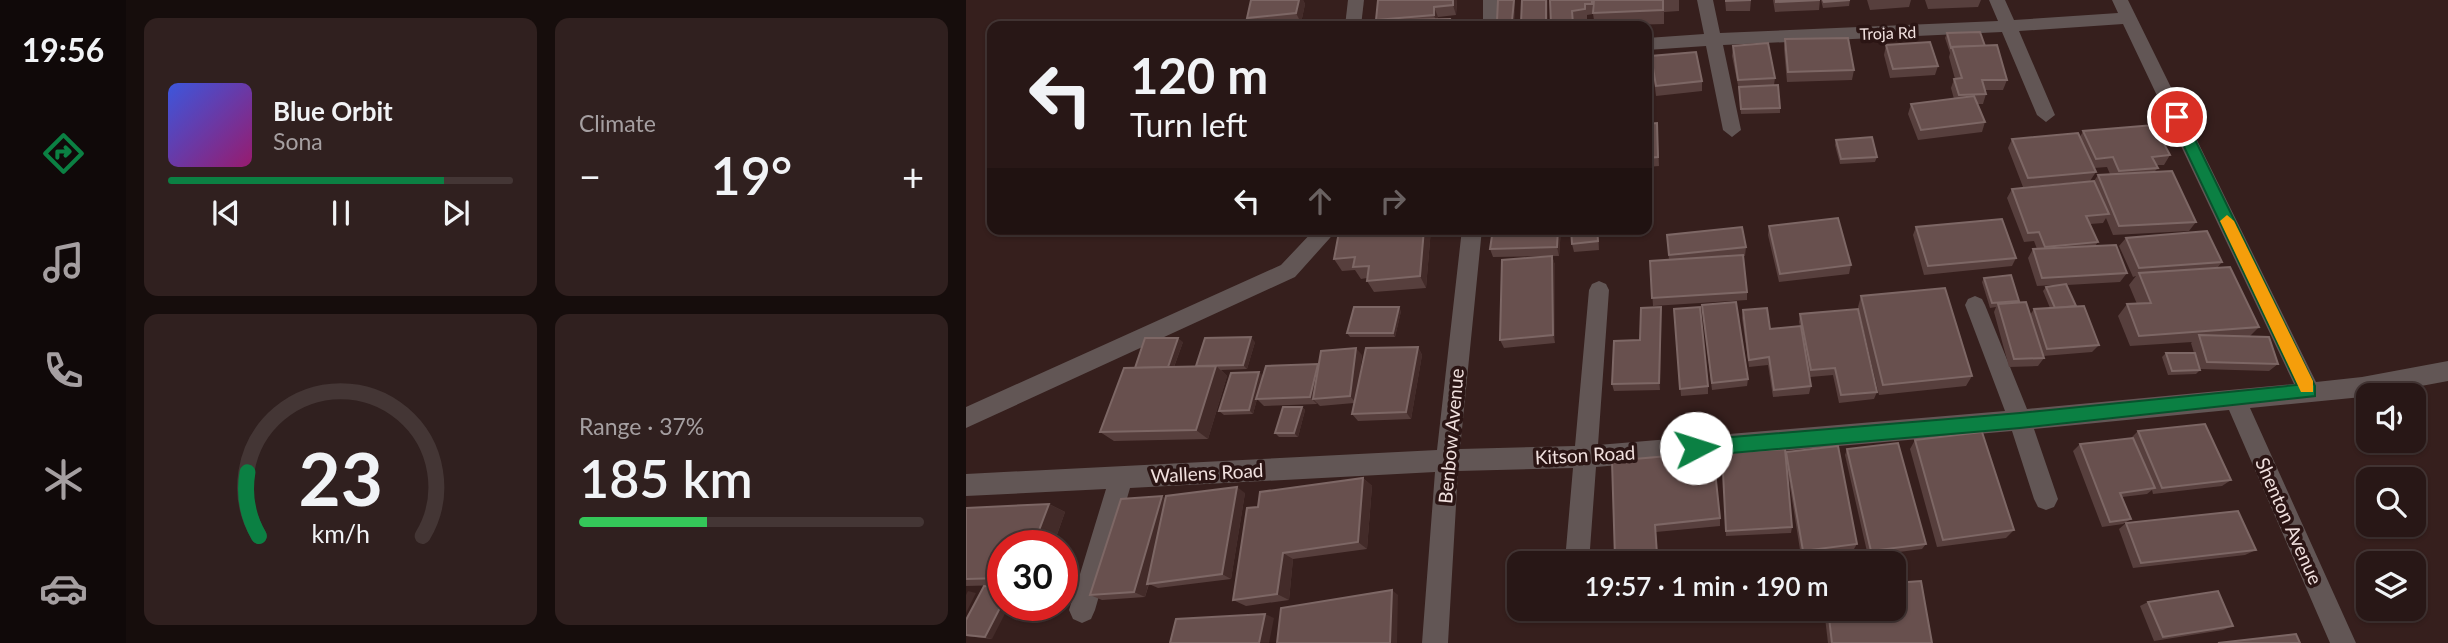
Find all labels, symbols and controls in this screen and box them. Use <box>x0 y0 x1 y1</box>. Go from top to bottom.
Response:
street label: Troja Rd <box>1859 22 1917 43</box>
text: 19:56 <box>22 30 104 69</box>
text: 120 m <box>1130 46 1268 104</box>
icon: left <box>1015 49 1106 140</box>
pin <box>2147 87 2207 147</box>
text: Blue Orbit <box>273 95 393 127</box>
icon: arrive <box>2158 98 2196 136</box>
text: Turn left <box>1130 105 1247 144</box>
text: Climate <box>579 109 656 137</box>
text: Sona <box>273 127 323 155</box>
icon: directions <box>39 129 88 178</box>
text: 19° <box>711 144 792 206</box>
text: − <box>579 153 601 199</box>
text: + <box>902 153 924 199</box>
icon: left <box>1228 182 1266 220</box>
icon: ahead <box>1301 182 1339 220</box>
icon: right <box>1374 182 1412 220</box>
icon: previous <box>207 194 245 232</box>
icon: pause <box>322 194 360 232</box>
icon: next <box>437 194 475 232</box>
icon: music <box>39 238 88 287</box>
icon: phone <box>39 346 88 395</box>
street label: Benbow Avenue <box>1433 367 1468 505</box>
map controls <box>2356 383 2426 621</box>
button: sound <box>2356 383 2426 453</box>
position arrow <box>1659 411 1733 485</box>
text: Range · 37% <box>579 412 704 440</box>
text: 23 <box>298 434 383 522</box>
street label: Kitson Road <box>1534 440 1636 469</box>
text: 185 km <box>579 447 753 509</box>
street label: Shenton Avenue <box>2251 454 2328 588</box>
icon: climate <box>39 455 88 504</box>
street label: Wallens Road <box>1150 458 1264 487</box>
button: search <box>2356 467 2426 537</box>
text: km/h <box>311 517 370 547</box>
speed limit sign: 30 <box>987 530 1078 621</box>
button: layers <box>2356 551 2426 621</box>
icon: car <box>39 564 88 613</box>
text: 19:57 · 1 min · 190 m <box>1584 570 1829 602</box>

